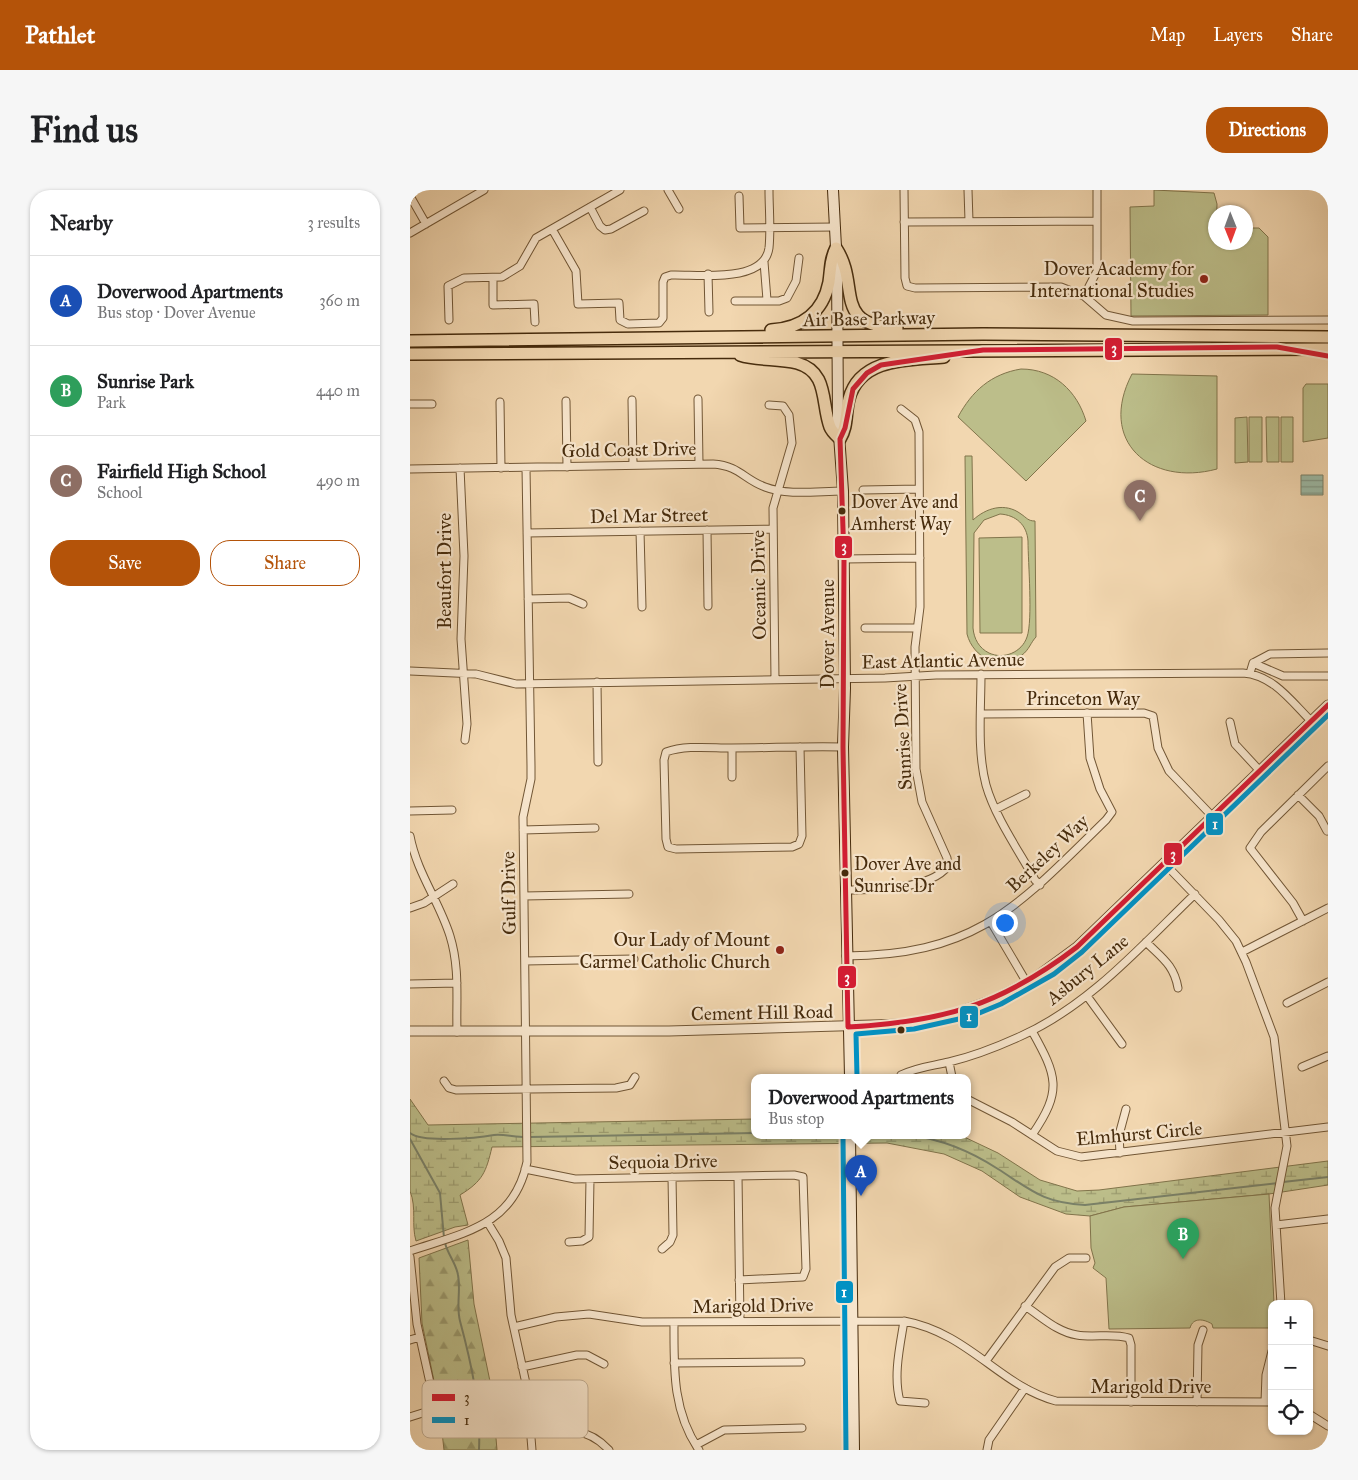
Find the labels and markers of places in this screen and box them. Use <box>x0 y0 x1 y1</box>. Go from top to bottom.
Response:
place label: Dover Academy for International Studies <box>1029 257 1195 302</box>
marker: Dover Academy for International Studies <box>1198 273 1210 285</box>
pin: C <box>1124 480 1156 521</box>
place label: Dover Ave and Amherst Way <box>850 491 958 535</box>
marker: Dover Ave and Amherst Way <box>837 506 847 516</box>
place label: Dover Ave and Sunrise Dr <box>854 853 961 897</box>
marker: Dover Ave and Sunrise Dr <box>840 868 850 878</box>
place label: Our Lady of Mount Carmel Catholic Church <box>579 928 770 973</box>
marker: Our Lady of Mount Carmel Catholic Church <box>774 944 786 956</box>
unlabelled marker <box>896 1025 906 1035</box>
pin: A <box>845 1155 877 1196</box>
pin: B <box>1167 1218 1199 1259</box>

